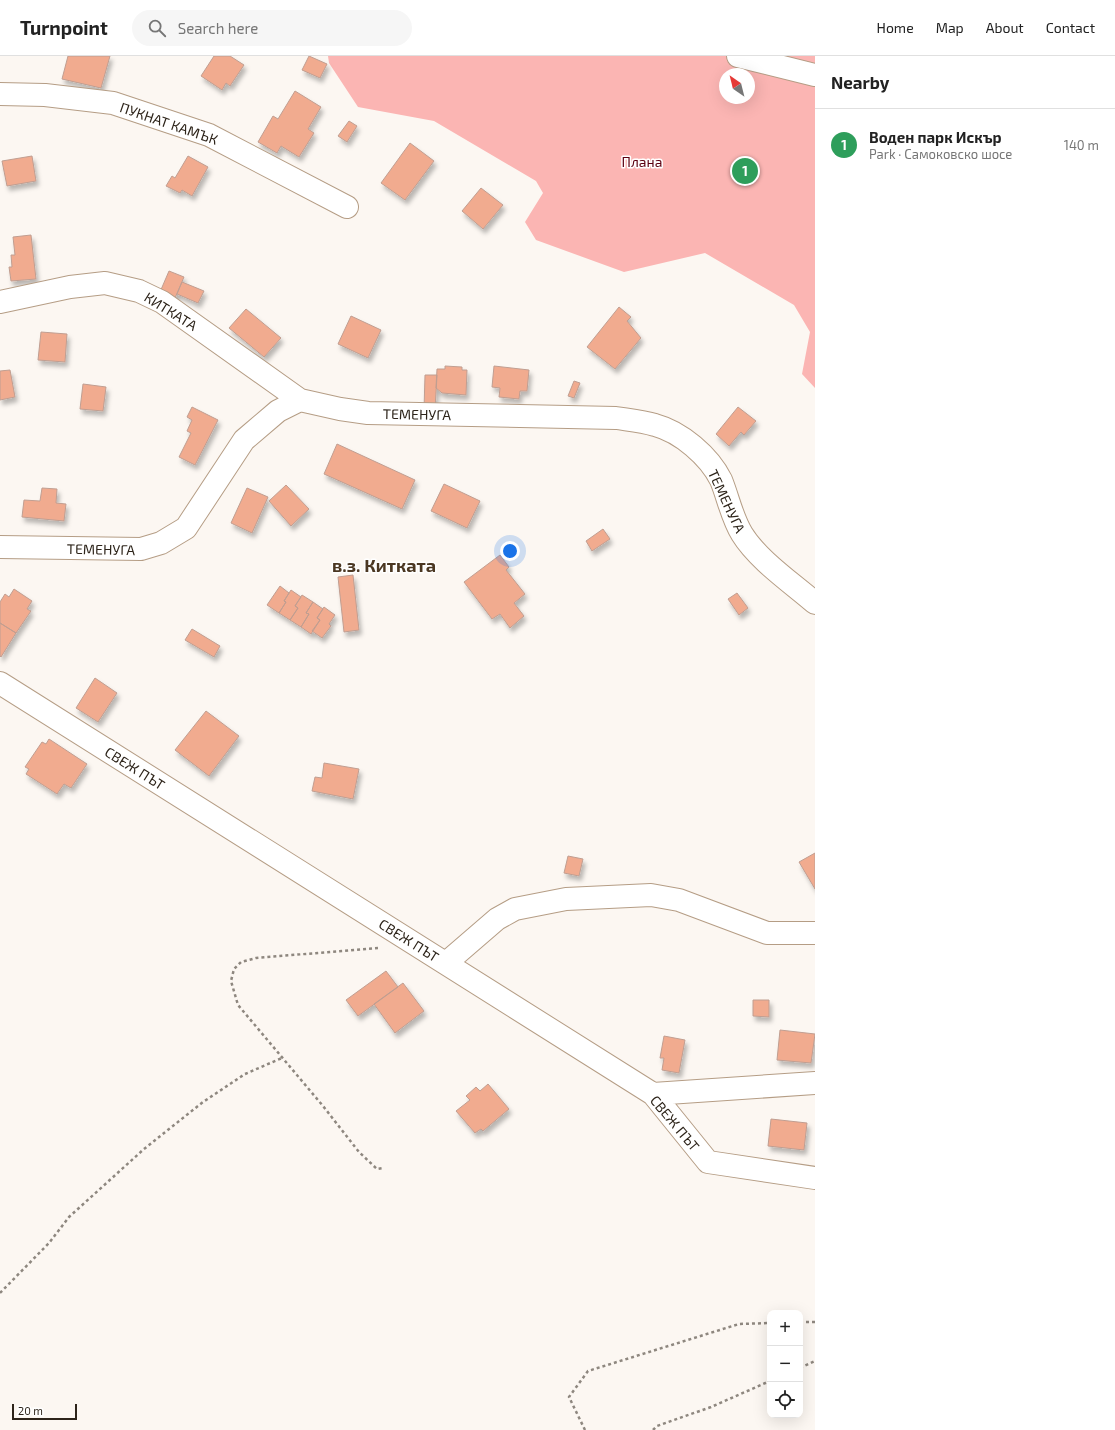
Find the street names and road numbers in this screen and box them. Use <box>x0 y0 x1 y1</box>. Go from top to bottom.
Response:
street label: ПУКНАТ КАМЪК <box>118 98 220 148</box>
street label: КИТКАТА <box>141 288 201 334</box>
street label: ТЕМЕНУГА <box>383 405 452 423</box>
street label: ТЕМЕНУГА <box>705 467 749 536</box>
street label: ТЕМЕНУГА <box>67 540 136 558</box>
street label: СВЕЖ ПЪТ <box>102 743 168 793</box>
street label: СВЕЖ ПЪТ <box>376 915 442 965</box>
street label: СВЕЖ ПЪТ <box>647 1092 703 1154</box>

